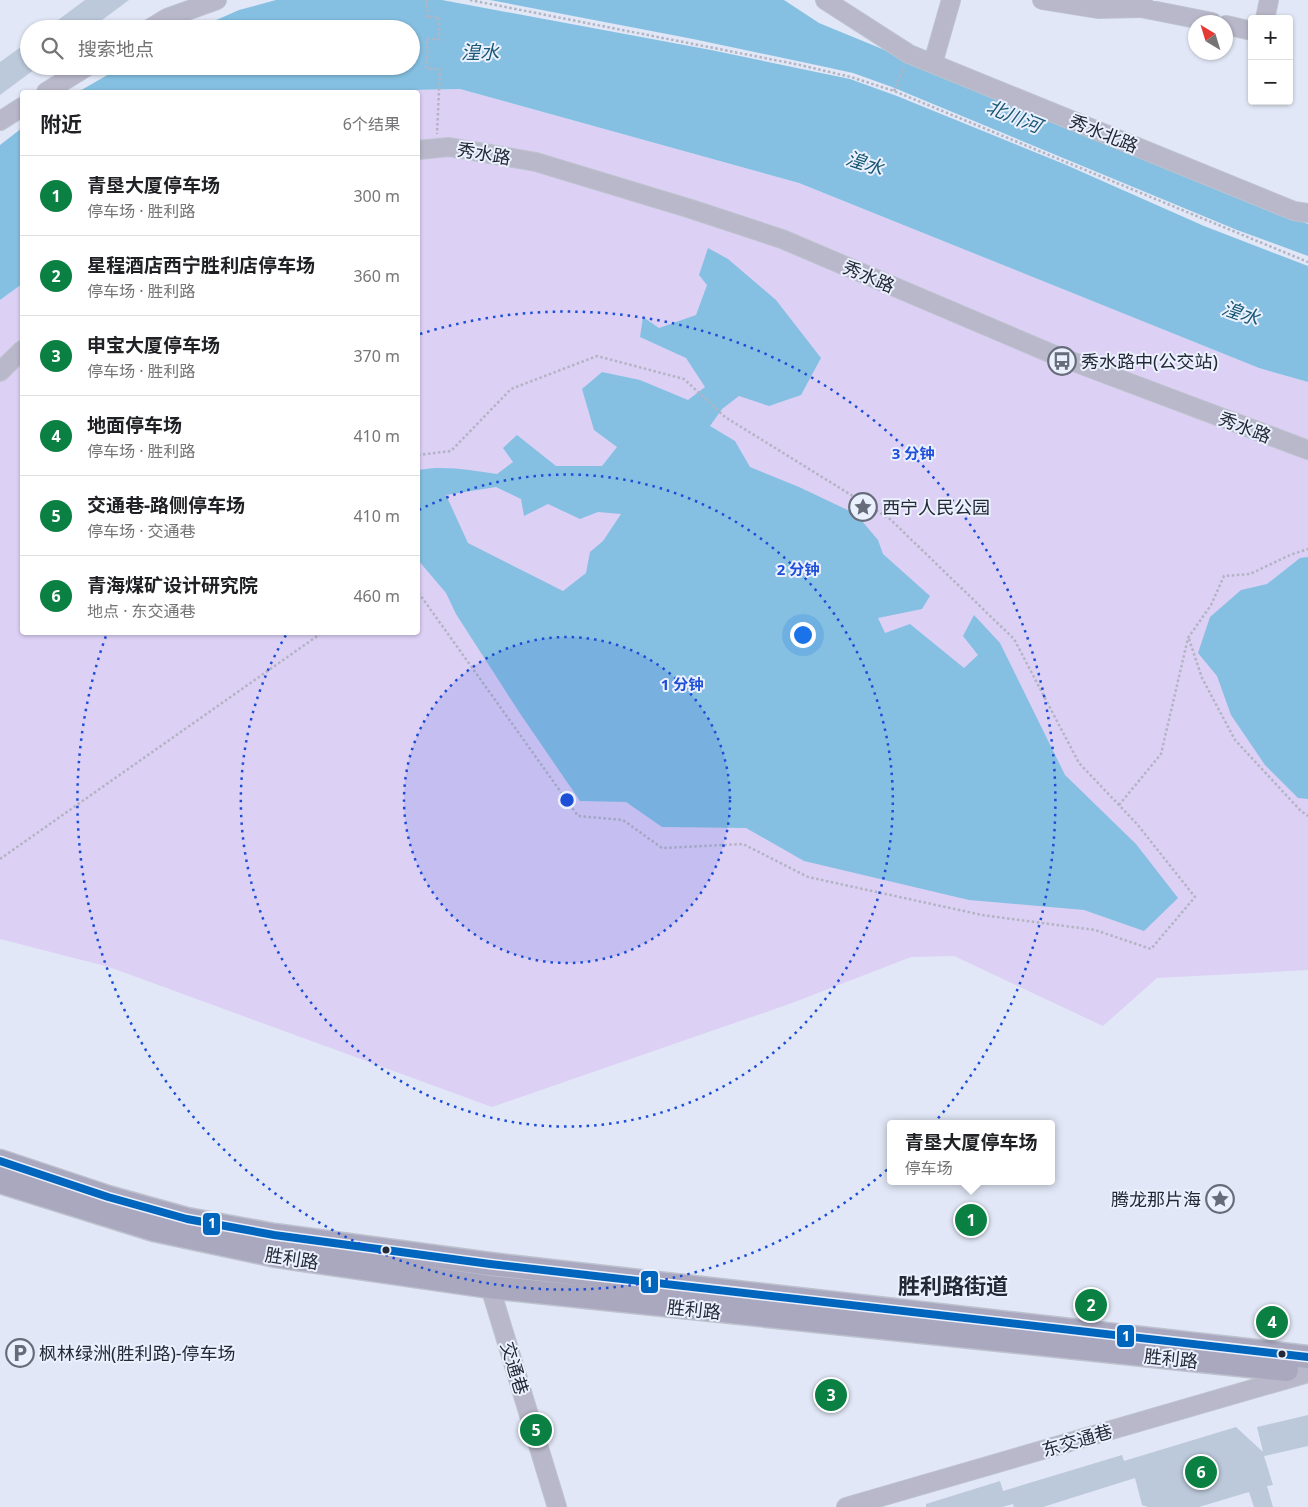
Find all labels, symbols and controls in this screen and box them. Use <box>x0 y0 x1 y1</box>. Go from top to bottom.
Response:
north arrow <box>1188 15 1233 60</box>
map controls <box>1248 15 1293 105</box>
button: + <box>1248 15 1293 60</box>
search box <box>20 20 420 75</box>
icon: search <box>38 34 66 62</box>
text: 搜索地点 <box>78 36 154 62</box>
water label: 湟水 <box>461 39 500 65</box>
button: − <box>1248 60 1293 105</box>
water label: 北川河 <box>983 93 1049 140</box>
street label: 秀水北路 <box>1066 108 1142 158</box>
text: 附近 <box>40 110 82 138</box>
text: 6个结果 <box>343 113 400 135</box>
street label: 秀水路 <box>455 136 513 170</box>
water label: 湟水 <box>843 145 888 182</box>
text: 青垦大厦停车场 <box>87 172 220 198</box>
text: 1 <box>51 185 61 207</box>
text: 300 m <box>353 185 400 207</box>
text: 停车场 · 胜利路 <box>87 200 196 222</box>
text: 星程酒店西宁胜利店停车场 <box>87 252 315 278</box>
street label: 秀水路 <box>839 254 899 298</box>
text: 2 <box>51 265 61 287</box>
text: 360 m <box>353 265 400 287</box>
text: 停车场 · 胜利路 <box>87 280 196 302</box>
water label: 湟水 <box>1219 295 1264 332</box>
text: 申宝大厦停车场 <box>87 332 220 358</box>
text: 3 <box>51 345 61 367</box>
text: 370 m <box>353 345 400 367</box>
bus stop icon: 秀水路中(公交站) <box>1047 346 1077 376</box>
place label: 秀水路中(公交站) <box>1081 349 1218 373</box>
text: 停车场 · 胜利路 <box>87 360 196 382</box>
street label: 秀水路 <box>1215 406 1275 448</box>
text: 地面停车场 <box>87 412 182 438</box>
text: 4 <box>51 425 61 447</box>
text: 410 m <box>353 425 400 447</box>
text: 停车场 · 胜利路 <box>87 440 196 462</box>
text: 3 分钟 <box>892 443 934 463</box>
text: 交通巷-路侧停车场 <box>87 492 245 518</box>
place icon: 西宁人民公园 <box>848 492 878 522</box>
place label: 西宁人民公园 <box>882 495 990 519</box>
text: 5 <box>51 505 61 527</box>
text: 410 m <box>353 505 400 527</box>
text: 停车场 · 交通巷 <box>87 520 196 542</box>
text: 2 分钟 <box>777 559 819 579</box>
text: 青海煤矿设计研究院 <box>87 572 258 598</box>
text: 6 <box>51 585 61 607</box>
text: 460 m <box>353 585 400 607</box>
text: 地点 · 东交通巷 <box>87 600 196 622</box>
your location <box>790 622 816 648</box>
text: 1 分钟 <box>661 674 703 694</box>
centre of rings <box>558 791 576 809</box>
popup <box>887 1120 1055 1185</box>
text: 青垦大厦停车场 <box>904 1129 1038 1155</box>
text: 停车场 <box>904 1157 953 1179</box>
place icon: 腾龙那片海 <box>1205 1184 1235 1214</box>
place label: 腾龙那片海 <box>1111 1187 1201 1211</box>
pin: 1 <box>955 1201 987 1239</box>
line badge: 1 <box>202 1212 221 1236</box>
text: 1 <box>208 1213 216 1232</box>
street label: 胜利路 <box>263 1242 321 1274</box>
unlabelled marker <box>381 1245 391 1255</box>
line badge: 1 <box>640 1270 659 1294</box>
district label: 胜利路街道 <box>898 1270 1008 1300</box>
text: 1 <box>645 1272 653 1291</box>
pin: 2 <box>1075 1286 1107 1324</box>
street label: 胜利路 <box>666 1294 722 1324</box>
pin: 4 <box>1256 1303 1288 1341</box>
line badge: 1 <box>1116 1324 1135 1348</box>
text: 1 <box>1122 1326 1130 1345</box>
parking icon: 枫林绿洲(胜利路)-停车场 <box>5 1338 35 1368</box>
street label: 交通巷 <box>496 1339 534 1397</box>
place label: 枫林绿洲(胜利路)-停车场 <box>39 1341 236 1365</box>
street label: 胜利路 <box>1143 1343 1199 1373</box>
unlabelled marker <box>1277 1349 1287 1359</box>
pin: 3 <box>815 1376 847 1414</box>
pin: 5 <box>520 1411 552 1449</box>
street label: 东交通巷 <box>1039 1419 1115 1461</box>
pin: 6 <box>1185 1453 1217 1491</box>

